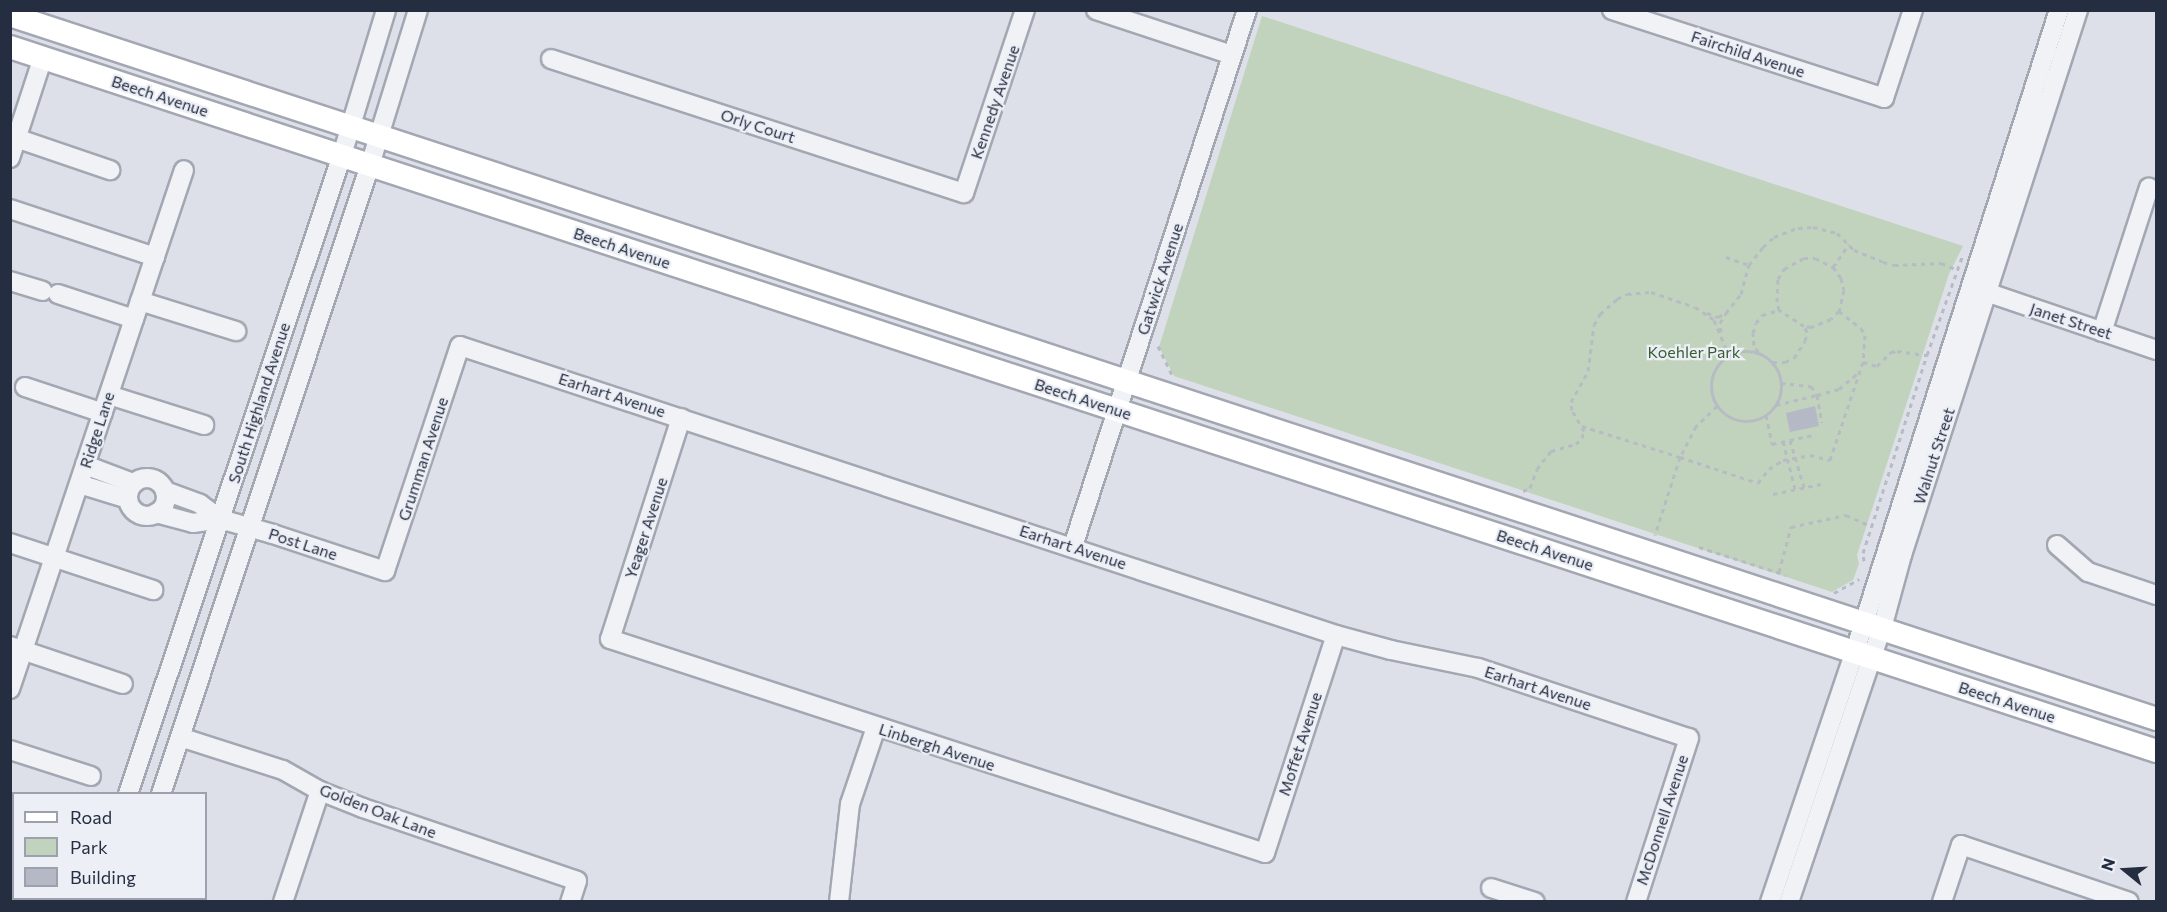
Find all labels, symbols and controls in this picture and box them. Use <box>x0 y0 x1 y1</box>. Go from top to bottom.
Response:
street label: Fairchild Avenue <box>1689 27 1807 81</box>
street label: Kennedy Avenue <box>967 42 1023 162</box>
street label: Beech Avenue <box>109 71 211 121</box>
street label: Orly Court <box>718 105 798 147</box>
street label: Gatwick Avenue <box>1133 221 1187 337</box>
street label: Beech Avenue <box>571 223 673 273</box>
street label: Janet Street <box>2027 299 2115 343</box>
street label: South Highland Avenue <box>224 320 294 486</box>
park label: Koehler Park <box>1648 342 1740 362</box>
street label: Earhart Avenue <box>556 369 668 421</box>
street label: Beech Avenue <box>1032 374 1134 424</box>
street label: Ridge Lane <box>76 389 118 471</box>
street label: Grumman Avenue <box>394 395 452 523</box>
street label: Walnut Street <box>1909 405 1959 507</box>
street label: Yeager Avenue <box>621 475 671 581</box>
street label: Earhart Avenue <box>1017 521 1129 573</box>
street label: Post Lane <box>266 524 340 564</box>
street label: Beech Avenue <box>1494 525 1596 575</box>
street label: Earhart Avenue <box>1482 662 1594 714</box>
street label: Beech Avenue <box>1956 677 2058 727</box>
street label: Moffet Avenue <box>1274 690 1326 798</box>
street label: Linbergh Avenue <box>877 719 997 775</box>
street label: McDonnell Avenue <box>1632 752 1692 888</box>
street label: Golden Oak Lane <box>317 780 439 842</box>
legend <box>12 792 207 900</box>
text: Road <box>70 806 112 828</box>
text: Park <box>70 836 108 858</box>
north arrow <box>2095 840 2155 900</box>
text: N <box>2097 856 2118 873</box>
text: Building <box>70 866 136 888</box>

